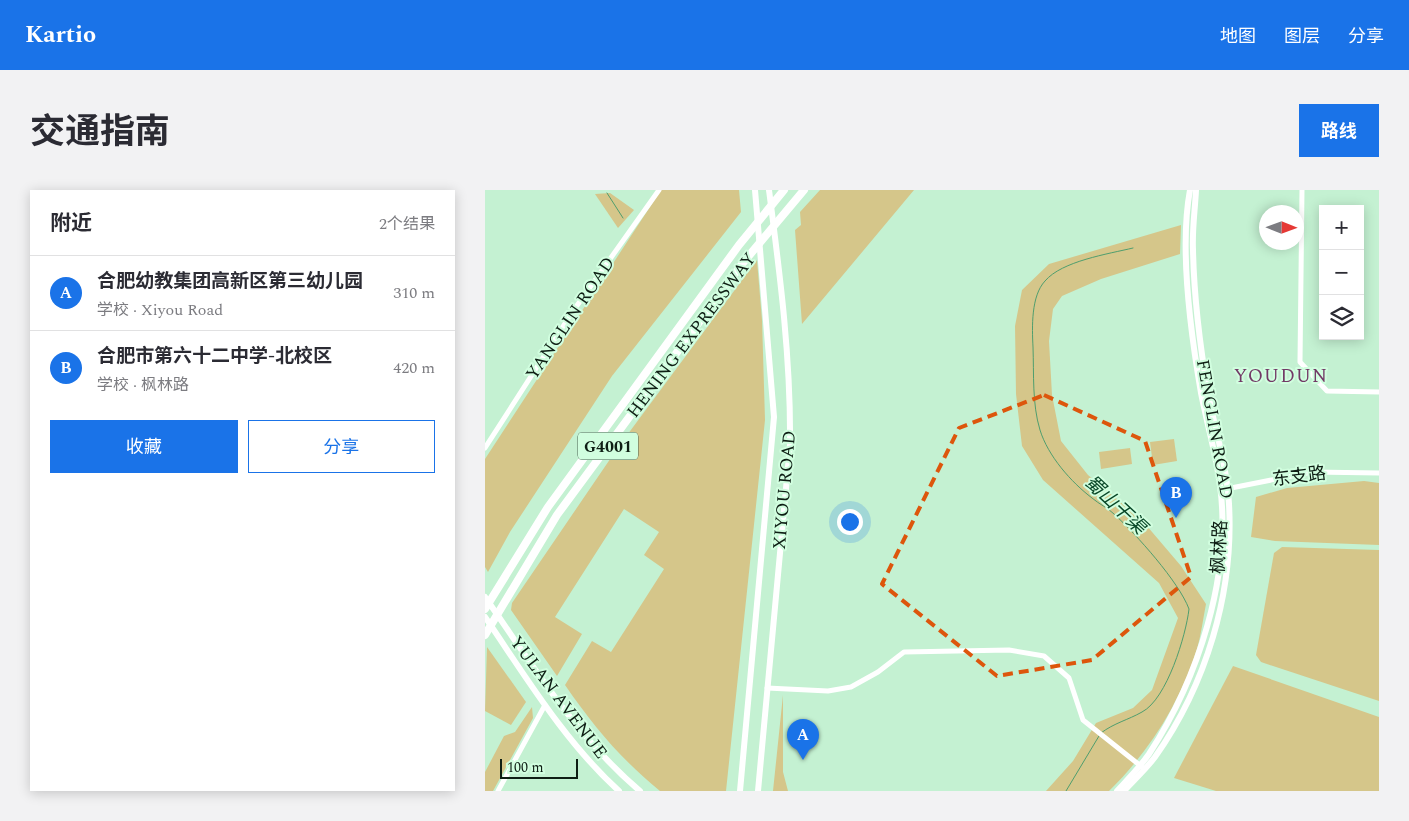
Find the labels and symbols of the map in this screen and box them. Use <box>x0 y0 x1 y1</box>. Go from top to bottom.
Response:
north arrow <box>1259 205 1304 250</box>
street label: HENING EXPRESSWAY <box>620 247 763 424</box>
street label: YANGLIN ROAD <box>519 251 622 385</box>
street label: FENGLIN ROAD <box>1189 357 1240 501</box>
district label: YOUDUN <box>1234 362 1328 391</box>
street label: XIYOU ROAD <box>766 429 803 551</box>
road number: G4001 <box>578 432 638 460</box>
street label: 东支路 <box>1271 460 1328 493</box>
water label: 蜀山干渠 <box>1077 469 1155 544</box>
pin: B <box>1160 477 1192 518</box>
your location <box>837 509 863 535</box>
street label: 枫林路 <box>1205 519 1234 575</box>
street label: YULAN AVENUE <box>503 630 614 765</box>
pin: A <box>787 719 819 760</box>
scale bar <box>500 756 577 779</box>

